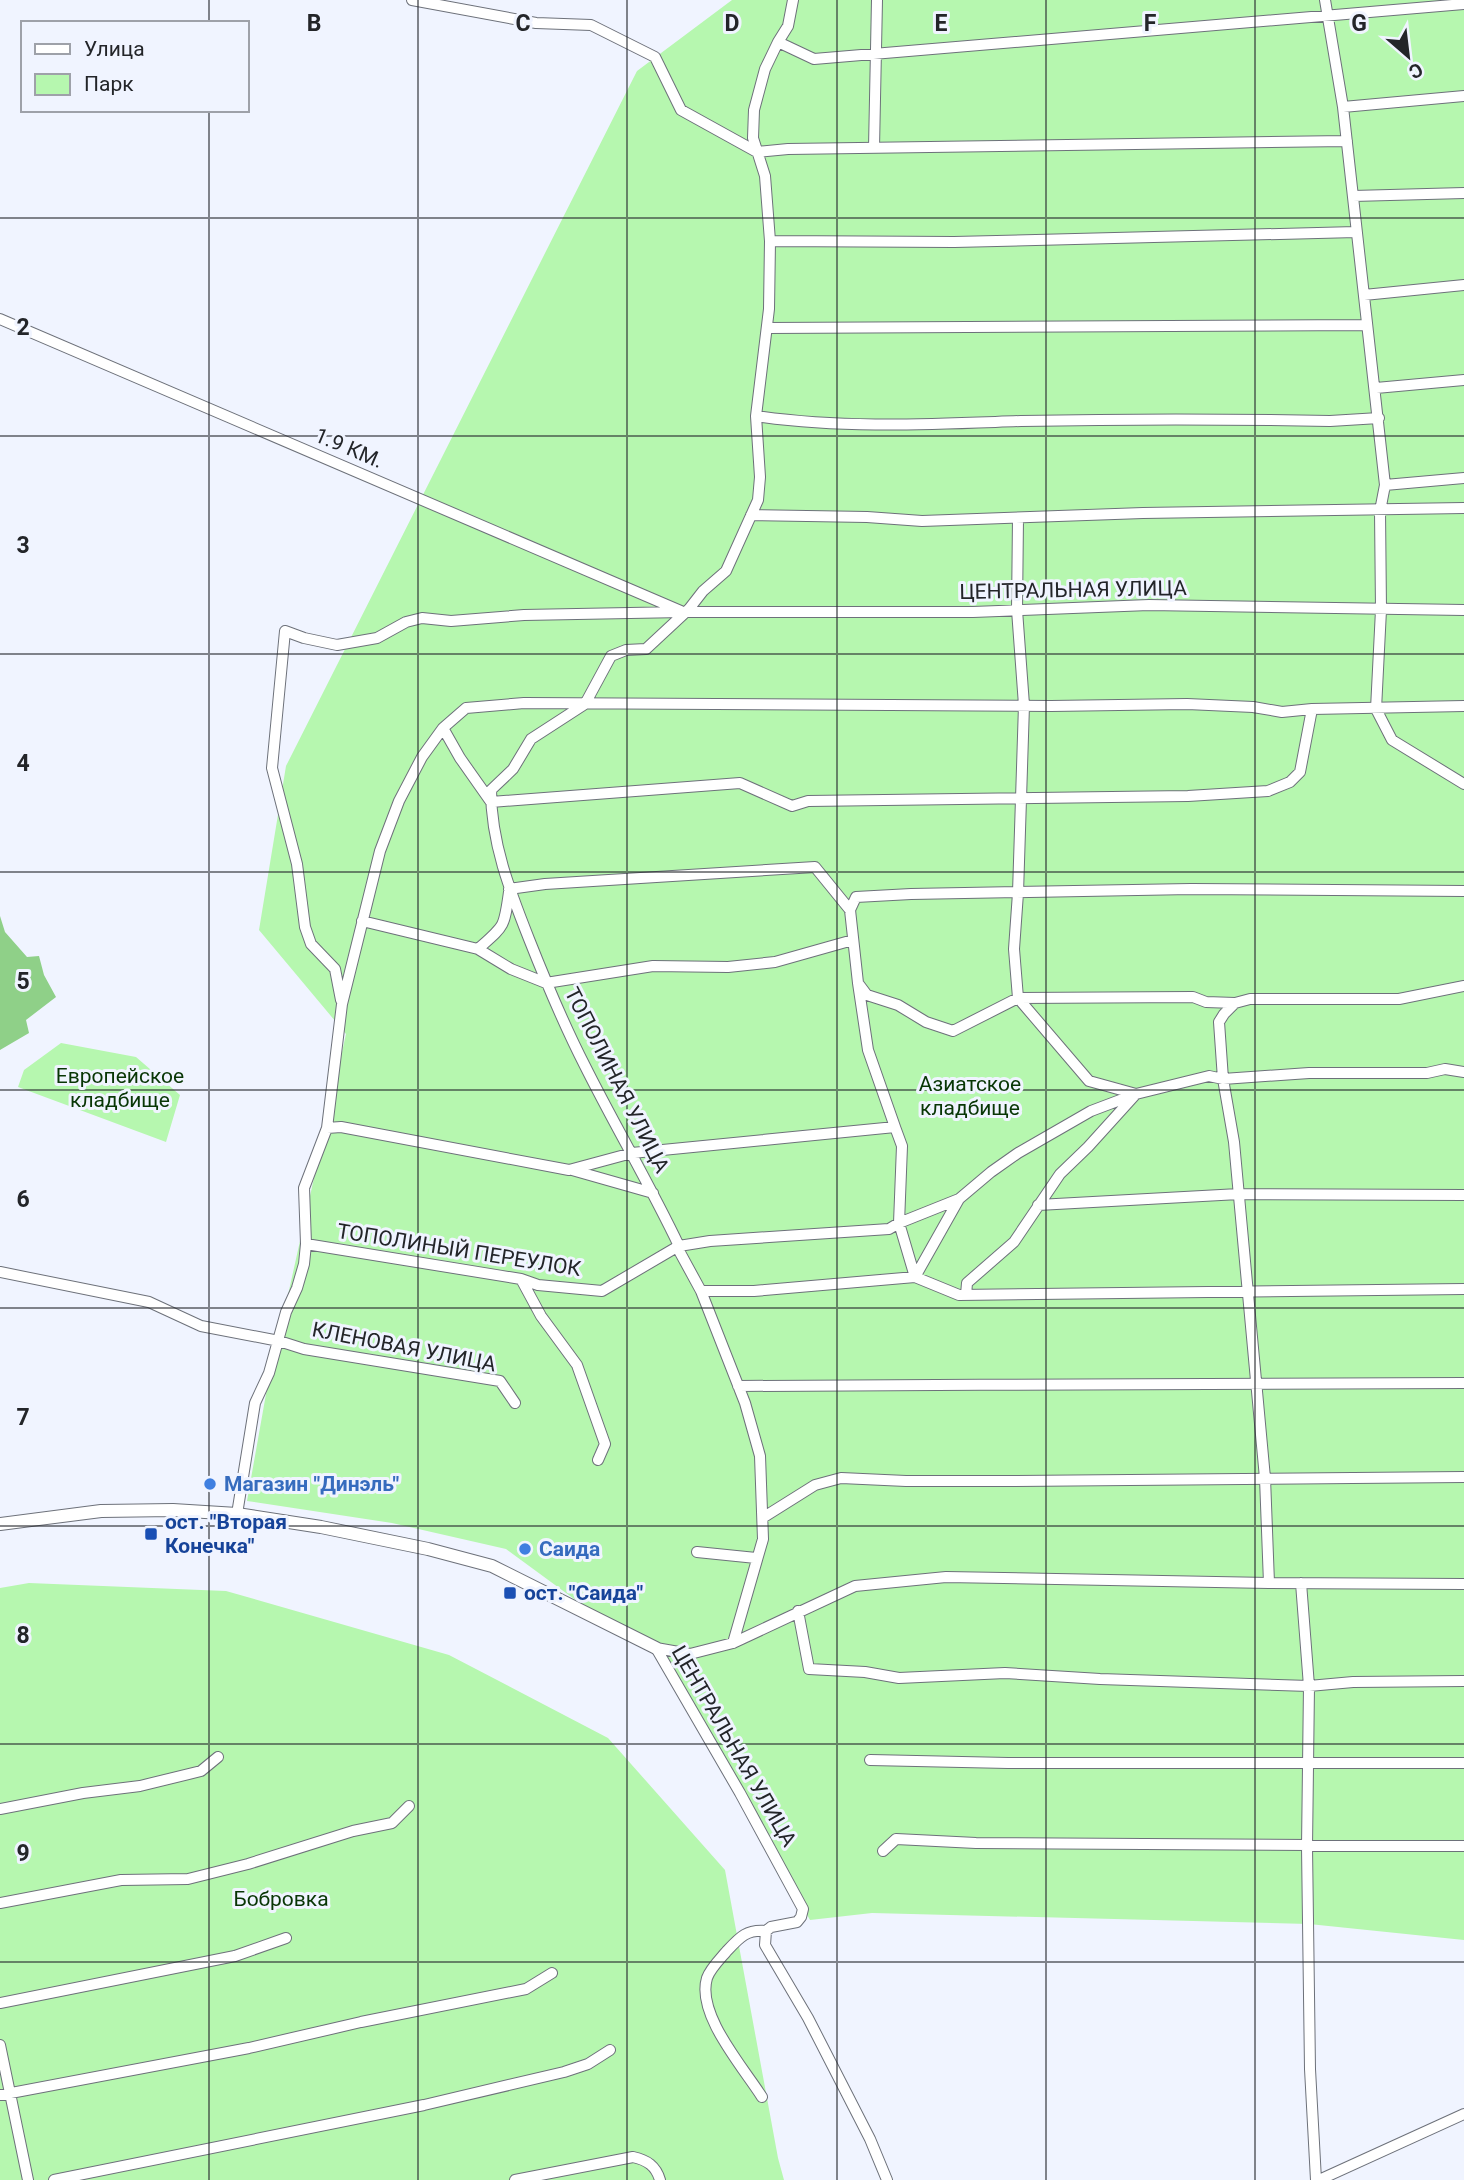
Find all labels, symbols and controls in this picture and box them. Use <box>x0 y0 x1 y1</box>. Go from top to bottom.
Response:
text: B <box>307 10 321 37</box>
text: C <box>515 10 531 37</box>
text: D <box>725 10 739 37</box>
text: E <box>935 10 948 37</box>
text: F <box>1144 10 1157 37</box>
text: G <box>1351 10 1367 37</box>
legend <box>21 21 248 112</box>
north arrow <box>1373 21 1443 91</box>
text: Улица <box>84 37 145 61</box>
text: С <box>1405 57 1427 84</box>
text: Парк <box>84 72 134 96</box>
text: 2 <box>16 314 30 341</box>
street label: 1.9 КМ. <box>311 423 387 473</box>
text: 3 <box>16 532 30 559</box>
street label: ЦЕНТРАЛЬНАЯ УЛИЦА <box>959 576 1187 604</box>
text: 4 <box>16 750 30 777</box>
text: 5 <box>16 968 30 995</box>
street label: ТОПОЛИНАЯ УЛИЦА <box>560 983 674 1177</box>
park label: Европейское кладбище <box>56 1064 184 1112</box>
park label: Азиатское кладбище <box>919 1072 1021 1120</box>
text: 6 <box>16 1186 30 1213</box>
street label: ТОПОЛИНЫЙ ПЕРЕУЛОК <box>335 1219 583 1281</box>
street label: КЛЕНОВАЯ УЛИЦА <box>310 1317 498 1377</box>
text: 7 <box>16 1404 30 1431</box>
place label: Магазин "Динэль" <box>224 1472 400 1496</box>
marker: Магазин "Динэль" <box>202 1476 218 1492</box>
place label: ост. "Вторая Конечка" <box>165 1510 287 1558</box>
marker: ост. "Вторая Конечка" <box>143 1526 159 1542</box>
place label: Саида <box>539 1537 600 1561</box>
marker: Саида <box>517 1541 533 1557</box>
place label: ост. "Саида" <box>524 1581 644 1605</box>
marker: ост. "Саида" <box>502 1585 518 1601</box>
text: 8 <box>16 1622 30 1649</box>
street label: ЦЕНТРАЛЬНАЯ УЛИЦА <box>667 1642 801 1851</box>
text: 9 <box>16 1840 30 1867</box>
park label: Бобровка <box>233 1887 329 1911</box>

